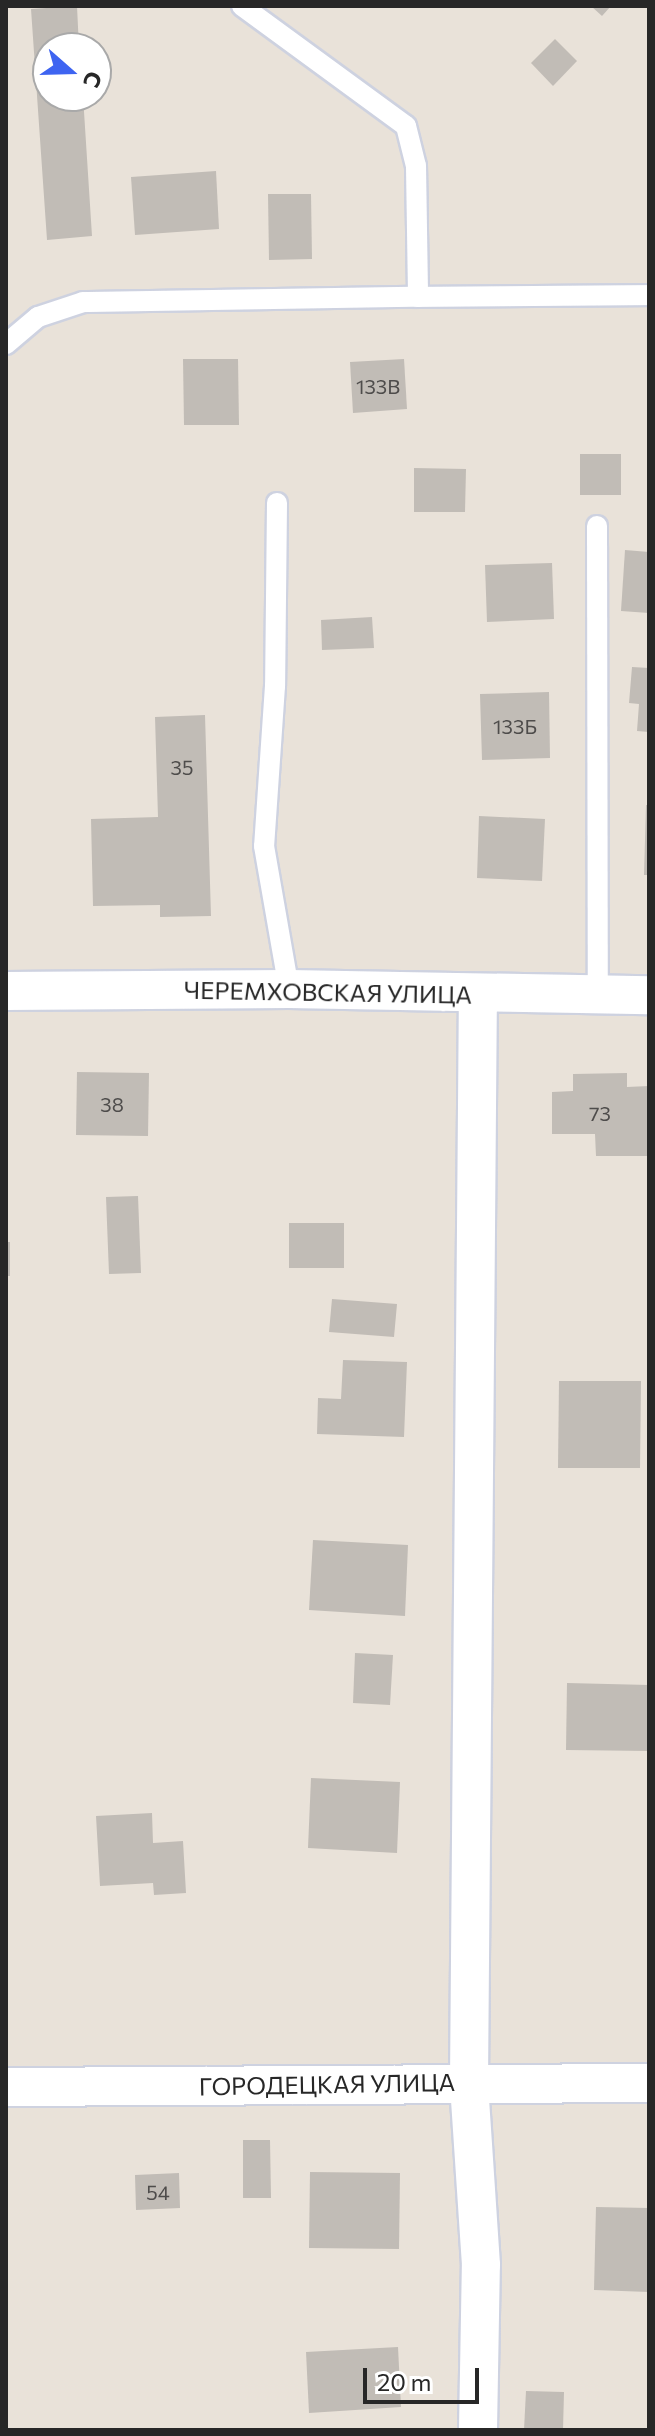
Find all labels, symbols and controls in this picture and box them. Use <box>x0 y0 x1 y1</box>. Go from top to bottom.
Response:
north arrow <box>32 32 112 112</box>
text: С <box>78 68 108 91</box>
house number: 133В <box>356 374 400 398</box>
house number: 133Б <box>493 714 537 738</box>
house number: 35 <box>171 755 193 779</box>
street label: ЧЕРЕМХОВСКАЯ УЛИЦА <box>184 975 472 1009</box>
house number: 38 <box>100 1092 124 1116</box>
house number: 73 <box>589 1101 611 1125</box>
street label: ГОРОДЕЦКАЯ УЛИЦА <box>199 2067 455 2101</box>
house number: 54 <box>146 2180 170 2204</box>
scale bar <box>367 2352 483 2402</box>
text: 20 m <box>377 2367 431 2396</box>

